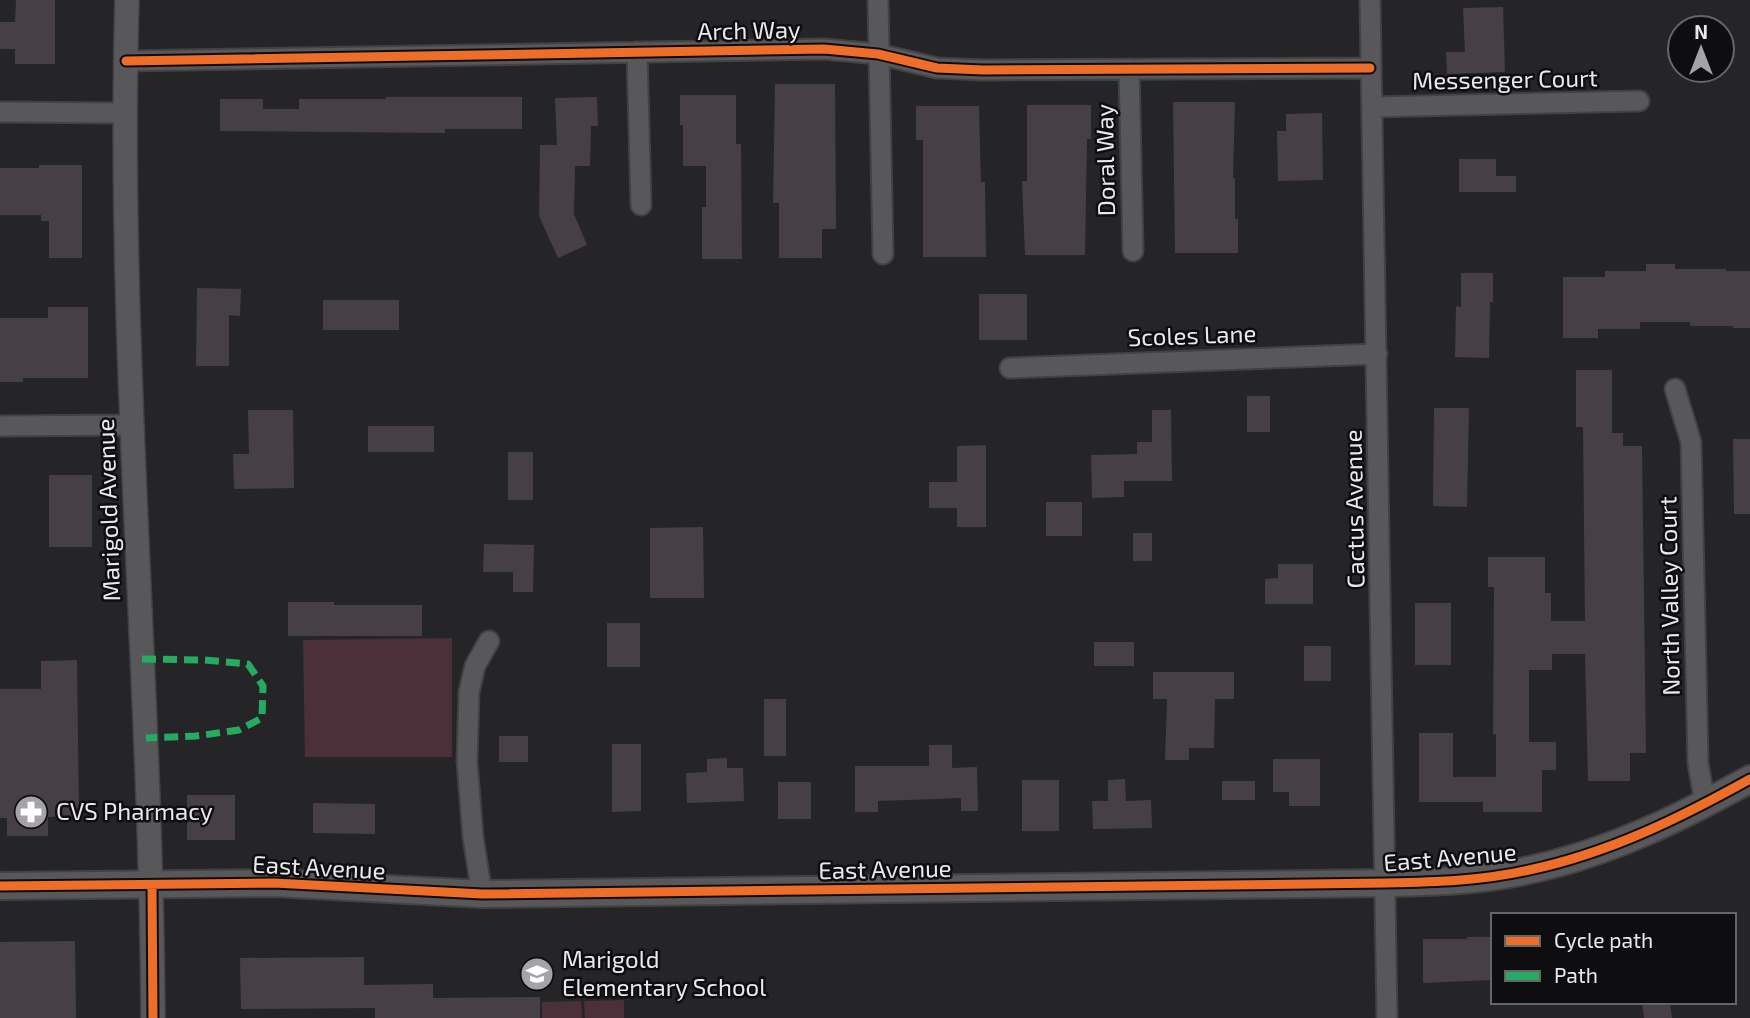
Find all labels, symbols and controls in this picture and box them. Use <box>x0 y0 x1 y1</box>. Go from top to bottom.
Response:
street label: Arch Way <box>697 14 801 45</box>
north arrow <box>1666 14 1736 84</box>
text: N <box>1694 20 1708 43</box>
street label: Messenger Court <box>1412 62 1598 95</box>
street label: Doral Way <box>1089 103 1120 216</box>
street label: Scoles Lane <box>1127 318 1257 351</box>
street label: Marigold Avenue <box>90 418 125 602</box>
street label: Cactus Avenue <box>1338 429 1369 589</box>
street label: North Valley Court <box>1652 496 1685 696</box>
pharmacy icon: CVS Pharmacy <box>12 793 50 831</box>
place label: CVS Pharmacy <box>56 796 213 825</box>
street label: East Avenue <box>1382 836 1517 877</box>
street label: East Avenue <box>252 849 386 884</box>
street label: East Avenue <box>818 853 952 884</box>
legend <box>1491 913 1736 1004</box>
text: Cycle path <box>1554 927 1653 952</box>
place label: Marigold Elementary School <box>562 944 766 1001</box>
school or university icon: Marigold Elementary School <box>518 955 556 993</box>
text: Path <box>1554 962 1598 987</box>

